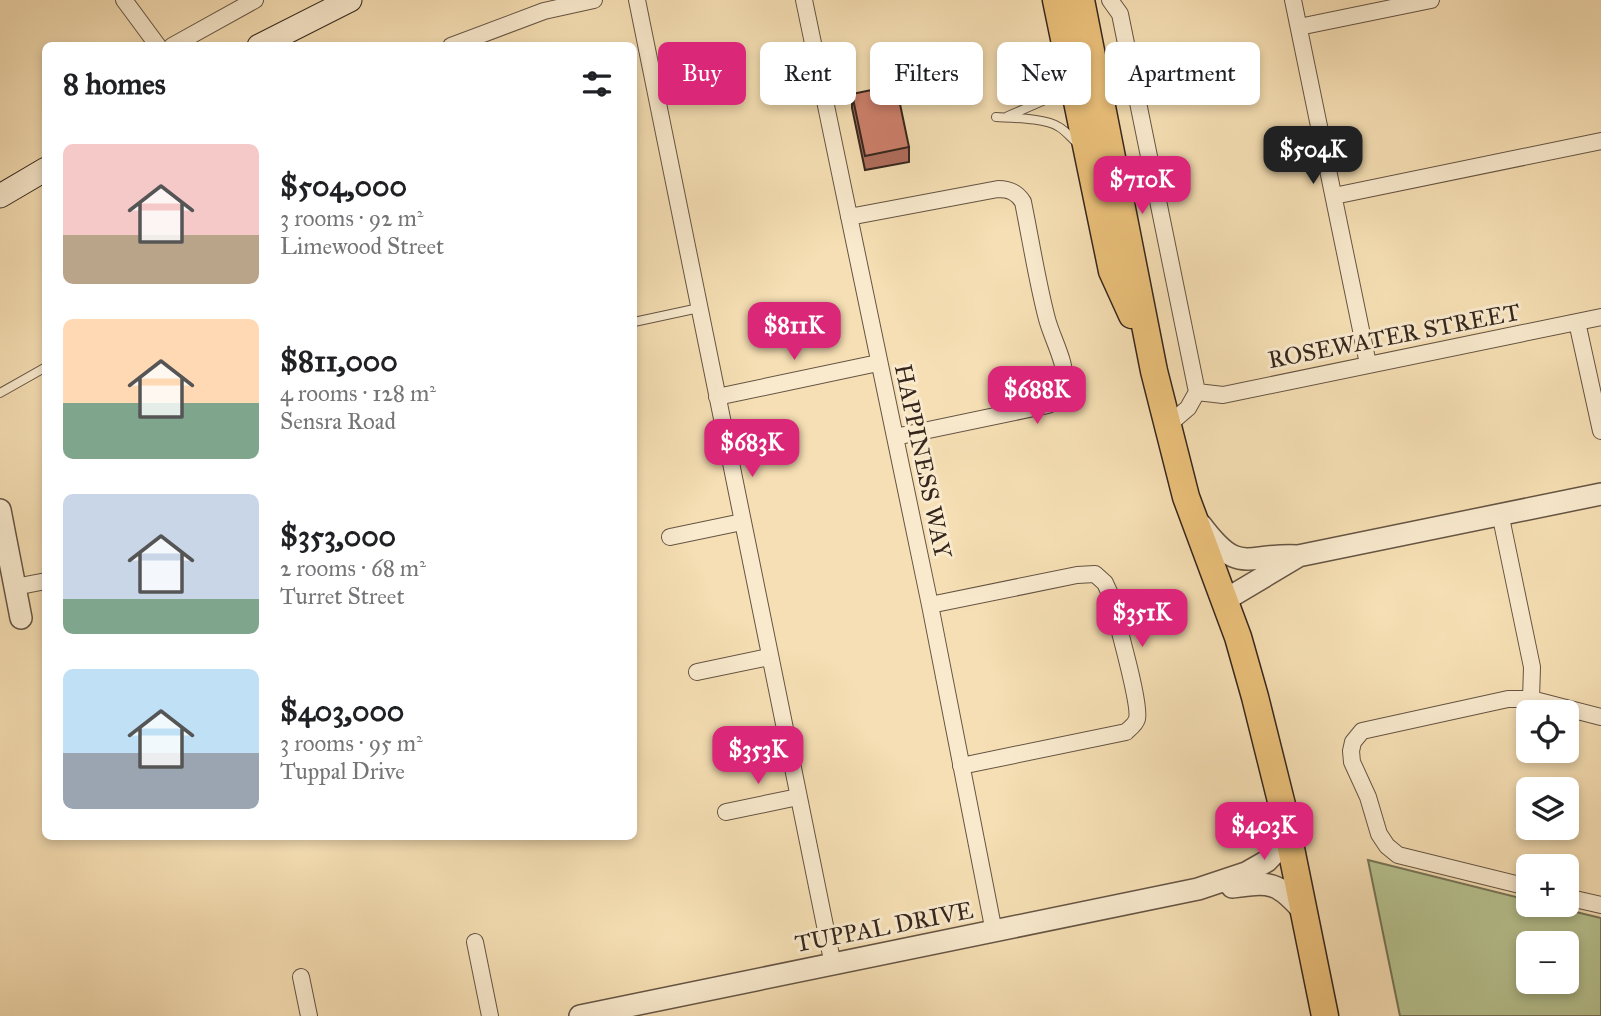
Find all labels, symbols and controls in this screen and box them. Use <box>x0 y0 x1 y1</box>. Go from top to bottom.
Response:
chip: Buy <box>658 42 746 105</box>
chip: Rent <box>760 42 856 105</box>
chip: Filters <box>870 42 983 105</box>
chip: New <box>997 42 1091 105</box>
chip: Apartment <box>1105 42 1260 105</box>
icon: filters <box>578 65 616 103</box>
text: 8 homes <box>63 66 166 102</box>
pin: $504K <box>1264 127 1362 186</box>
text: $504K <box>1279 135 1347 163</box>
pin: $710K <box>1093 156 1191 216</box>
text: $710K <box>1110 165 1174 193</box>
text: $504,000 <box>280 168 407 204</box>
icon: home <box>119 172 203 256</box>
text: 3 rooms · 92 m² <box>280 204 423 232</box>
text: Limewood Street <box>280 232 444 260</box>
street label: ROSEWATER STREET <box>1265 297 1523 375</box>
pin: $811K <box>745 302 843 362</box>
text: $811K <box>764 311 824 339</box>
text: $811,000 <box>280 343 398 379</box>
icon: home <box>119 347 203 431</box>
street label: HAPPINESS WAY <box>888 361 958 561</box>
pin: $688K <box>988 366 1086 426</box>
text: $688K <box>1004 375 1070 403</box>
text: 4 rooms · 128 m² <box>280 379 436 407</box>
text: Sensra Road <box>280 407 396 435</box>
pin: $683K <box>703 420 801 479</box>
text: $683K <box>720 428 784 456</box>
text: $353,000 <box>280 518 396 554</box>
icon: home <box>119 522 203 606</box>
text: 2 rooms · 68 m² <box>280 554 426 582</box>
text: Turret Street <box>280 582 405 610</box>
pin: $351K <box>1093 590 1191 649</box>
text: $351K <box>1112 598 1172 626</box>
text: $403,000 <box>280 693 404 729</box>
icon: home <box>119 697 203 781</box>
map controls <box>1516 700 1579 994</box>
button: locate <box>1516 700 1579 763</box>
pin: $353K <box>709 726 807 786</box>
text: 3 rooms · 95 m² <box>280 729 423 757</box>
text: $353K <box>728 735 788 763</box>
text: Tuppal Drive <box>280 757 405 785</box>
button: layers <box>1516 777 1579 840</box>
pin: $403K <box>1215 802 1313 862</box>
text: $403K <box>1231 811 1297 839</box>
button: + <box>1516 854 1579 917</box>
street label: TUPPAL DRIVE <box>792 895 976 959</box>
button: − <box>1516 931 1579 994</box>

